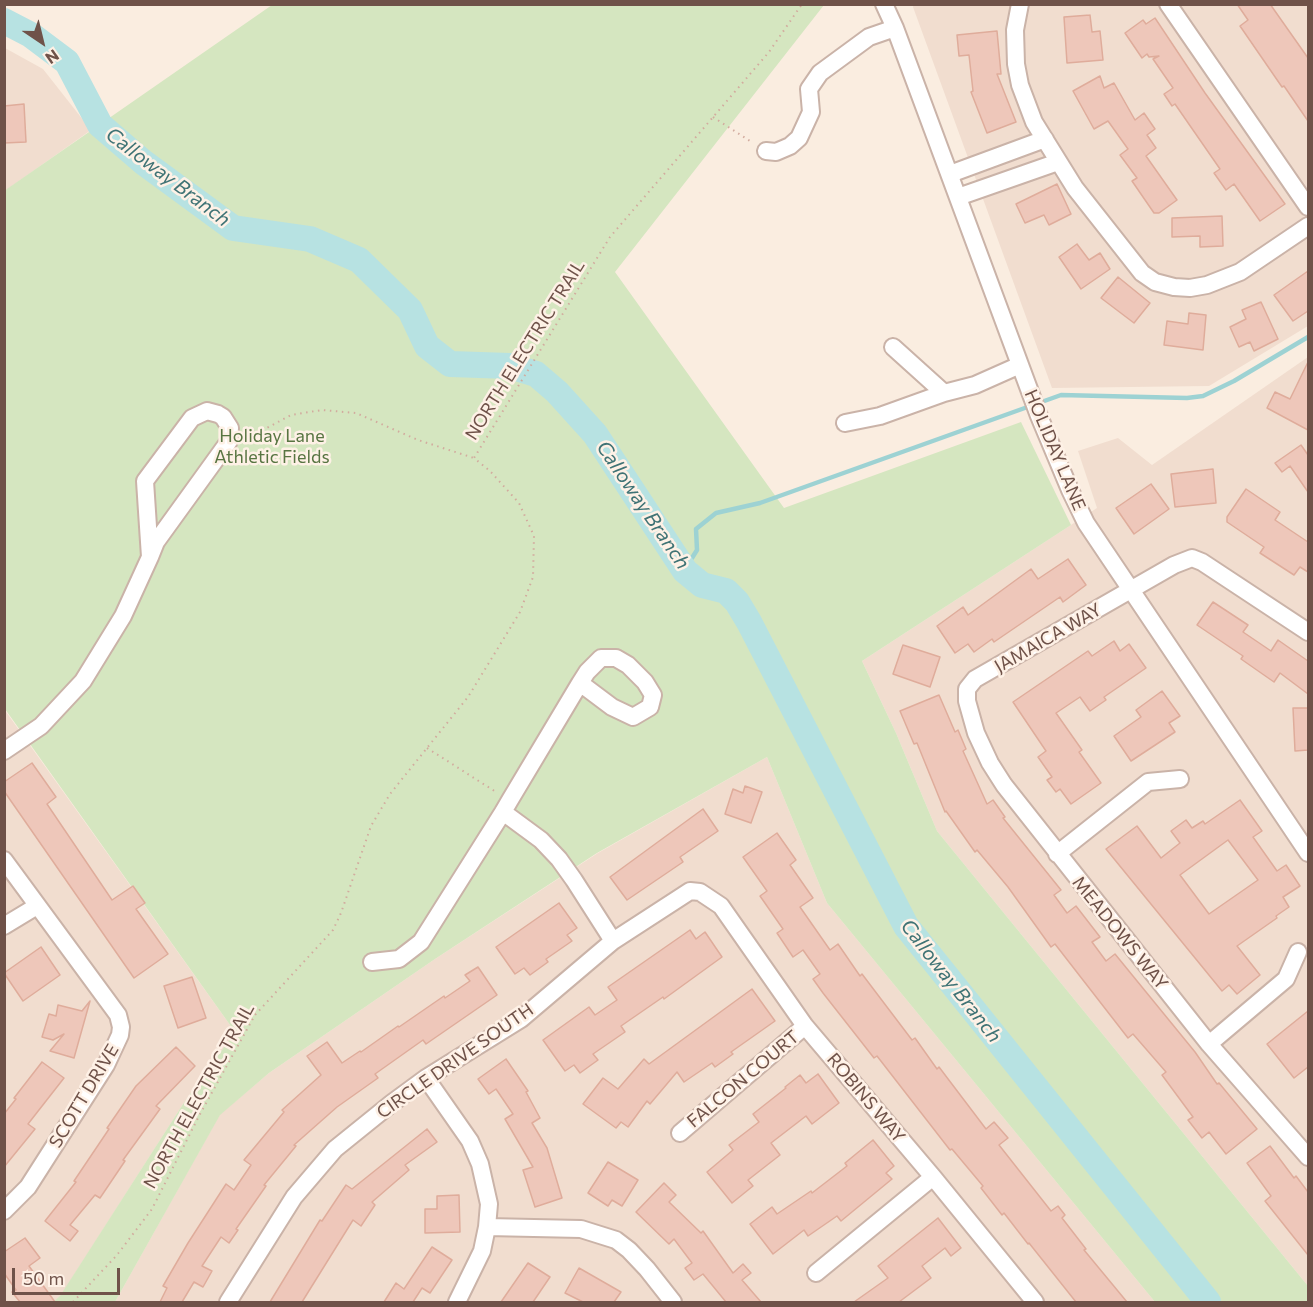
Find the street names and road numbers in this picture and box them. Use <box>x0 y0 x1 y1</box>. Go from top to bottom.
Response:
street label: NORTH ELECTRIC TRAIL <box>461 256 589 444</box>
street label: HOLIDAY LANE <box>1020 386 1090 514</box>
street label: JAMAICA WAY <box>991 599 1105 677</box>
street label: MEADOWS WAY <box>1068 872 1172 994</box>
street label: CIRCLE DRIVE SOUTH <box>373 999 537 1123</box>
street label: NORTH ELECTRIC TRAIL <box>139 1000 259 1192</box>
street label: FALCON COURT <box>683 1026 803 1132</box>
street label: SCOTT DRIVE <box>45 1040 123 1152</box>
street label: ROBINS WAY <box>822 1049 910 1147</box>

